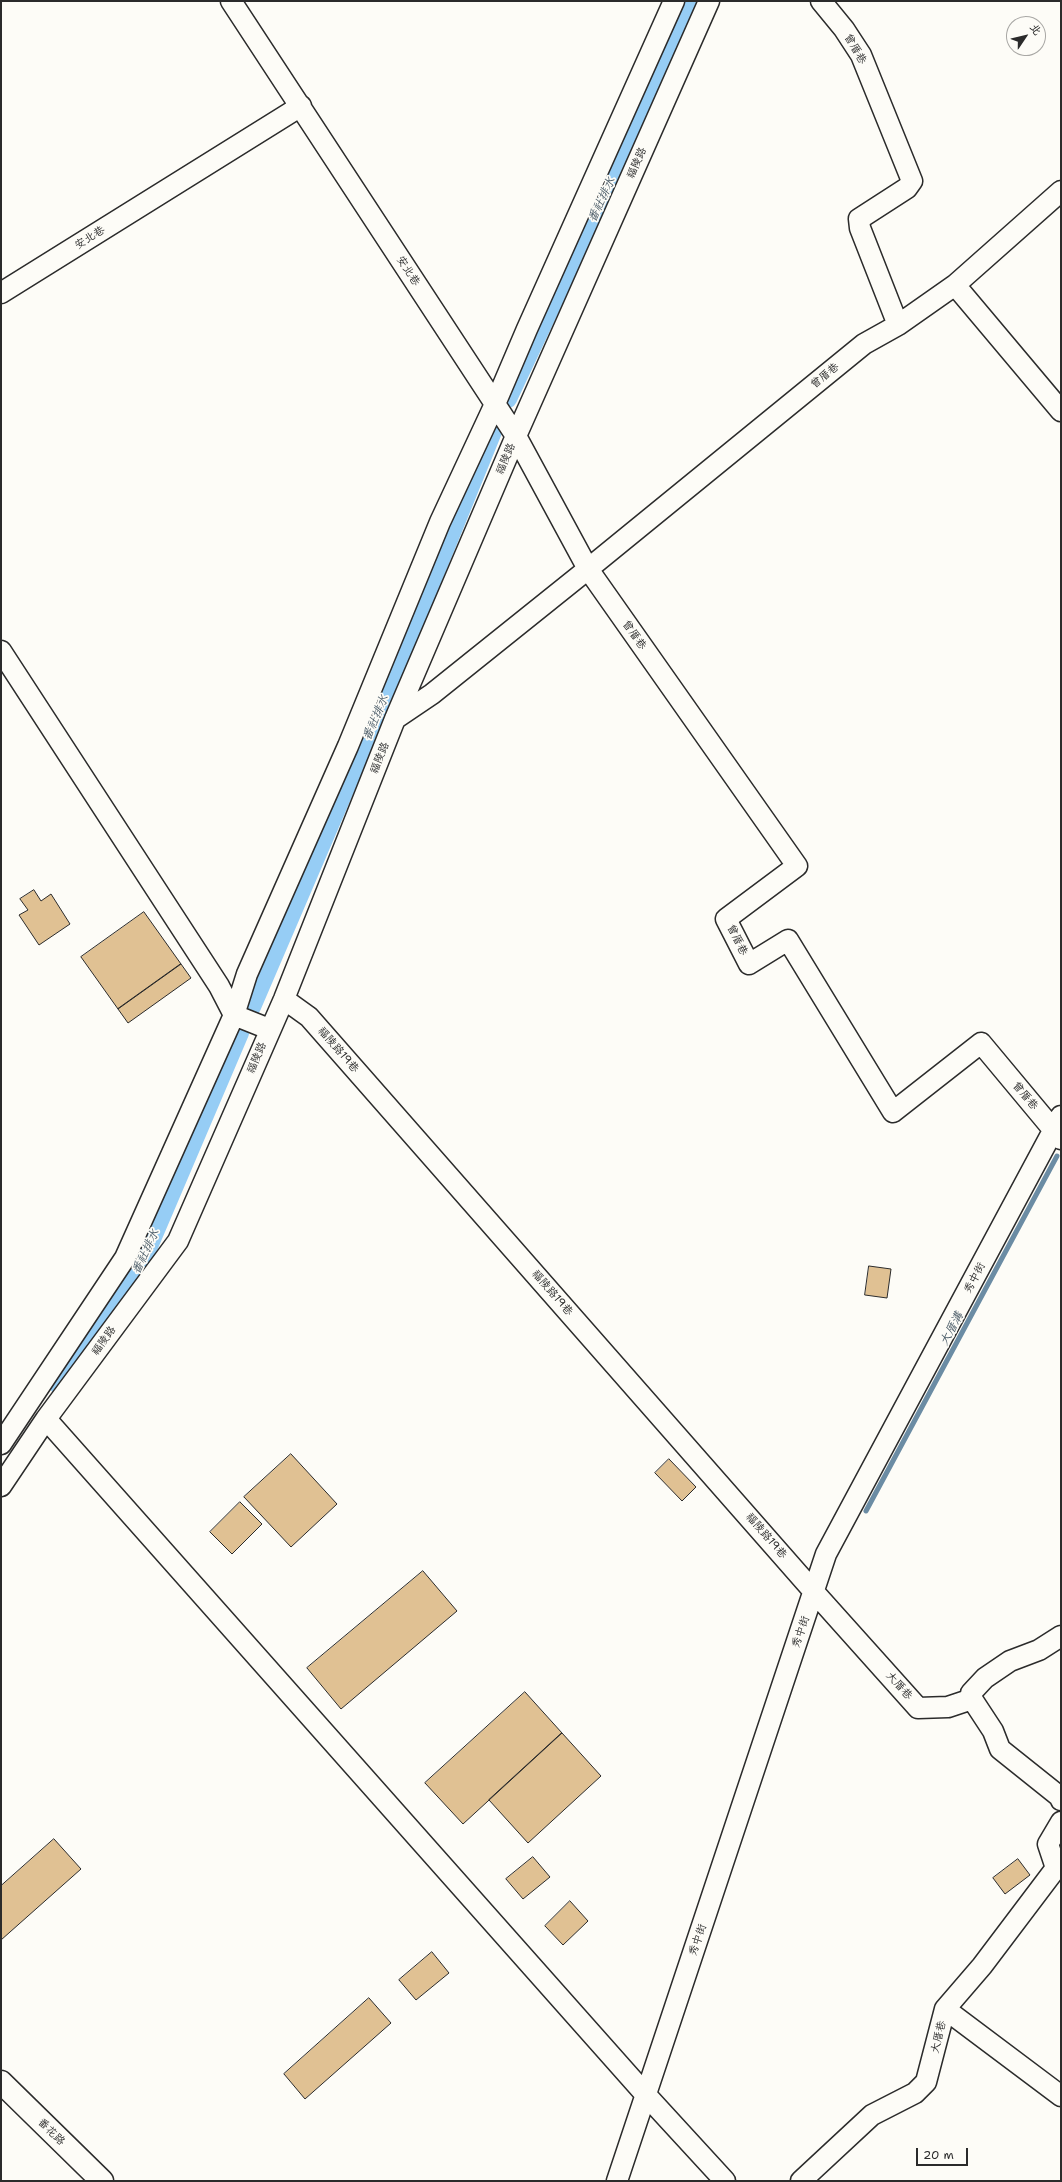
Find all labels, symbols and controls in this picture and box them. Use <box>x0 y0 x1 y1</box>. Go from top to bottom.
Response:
north arrow <box>1006 16 1046 56</box>
text: 北 <box>1026 21 1045 38</box>
street label: 曾厝巷 <box>841 31 869 67</box>
street label: 福陵路 <box>624 145 650 181</box>
water label: 番社排水 <box>585 175 619 225</box>
street label: 安北巷 <box>73 224 107 252</box>
street label: 安北巷 <box>393 254 423 288</box>
street label: 曾厝巷 <box>808 360 842 392</box>
street label: 福陵路 <box>493 441 519 477</box>
street label: 曾厝巷 <box>619 618 649 652</box>
water label: 番社排水 <box>360 693 392 743</box>
street label: 福陵路 <box>368 740 392 776</box>
street label: 曾厝巷 <box>724 922 750 958</box>
street label: 福陵路19巷 <box>315 1025 361 1075</box>
street label: 福陵路 <box>244 1040 270 1076</box>
street label: 曾厝巷 <box>1009 1079 1041 1113</box>
water label: 番社排水 <box>129 1227 163 1277</box>
street label: 秀中街 <box>961 1260 989 1296</box>
street label: 福陵路19巷 <box>529 1268 575 1318</box>
water label: 大厝溝 <box>937 1310 967 1348</box>
street label: 福陵路 <box>89 1324 119 1358</box>
street label: 福陵路19巷 <box>743 1511 789 1561</box>
street label: 秀中街 <box>789 1614 813 1650</box>
street label: 大厝巷 <box>883 1669 915 1703</box>
street label: 秀中街 <box>686 1922 710 1958</box>
street label: 大厝巷 <box>929 2019 949 2055</box>
street label: 番花路 <box>35 2116 67 2148</box>
scale bar <box>918 2140 970 2166</box>
text: 20 m <box>923 2147 954 2163</box>

